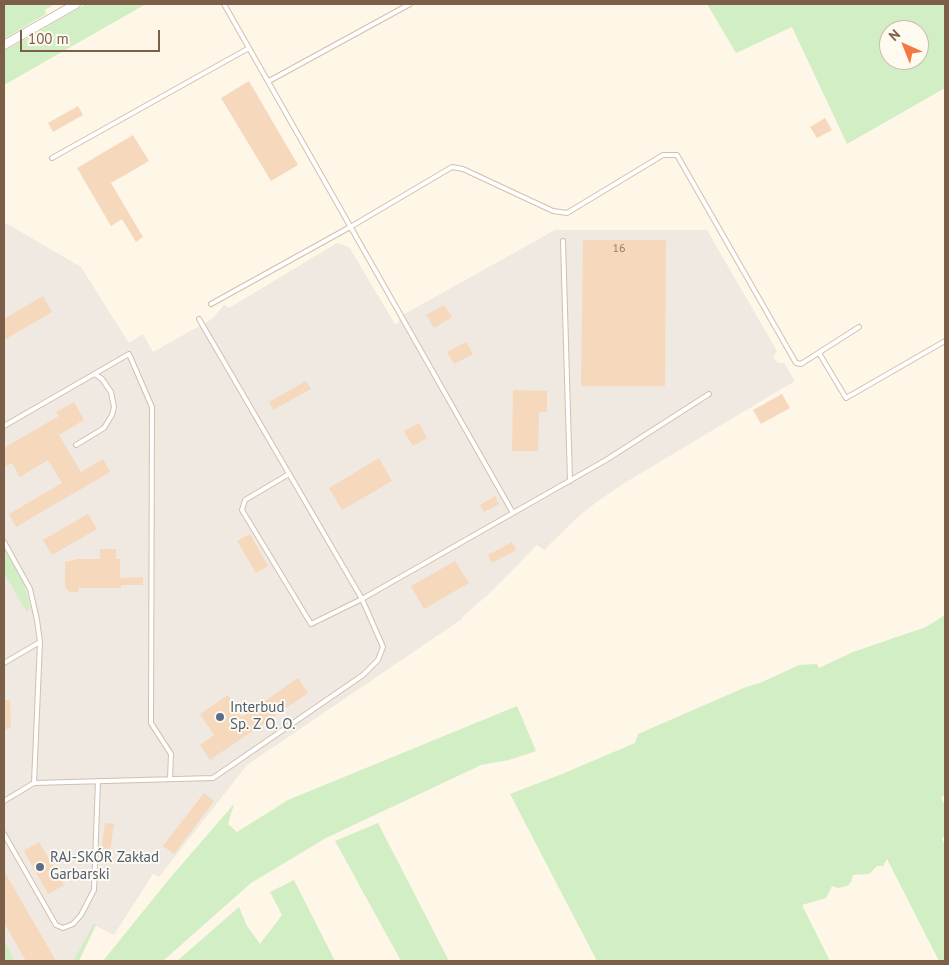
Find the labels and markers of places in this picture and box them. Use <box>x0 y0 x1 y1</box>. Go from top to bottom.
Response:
place label: Interbud Sp. Z O. O. <box>230 699 295 734</box>
marker: Interbud Sp. Z O. O. <box>214 711 226 723</box>
place label: RAJ-SKÓR Zakład Garbarski <box>50 849 159 884</box>
marker: RAJ-SKÓR Zakład Garbarski <box>34 861 46 873</box>

